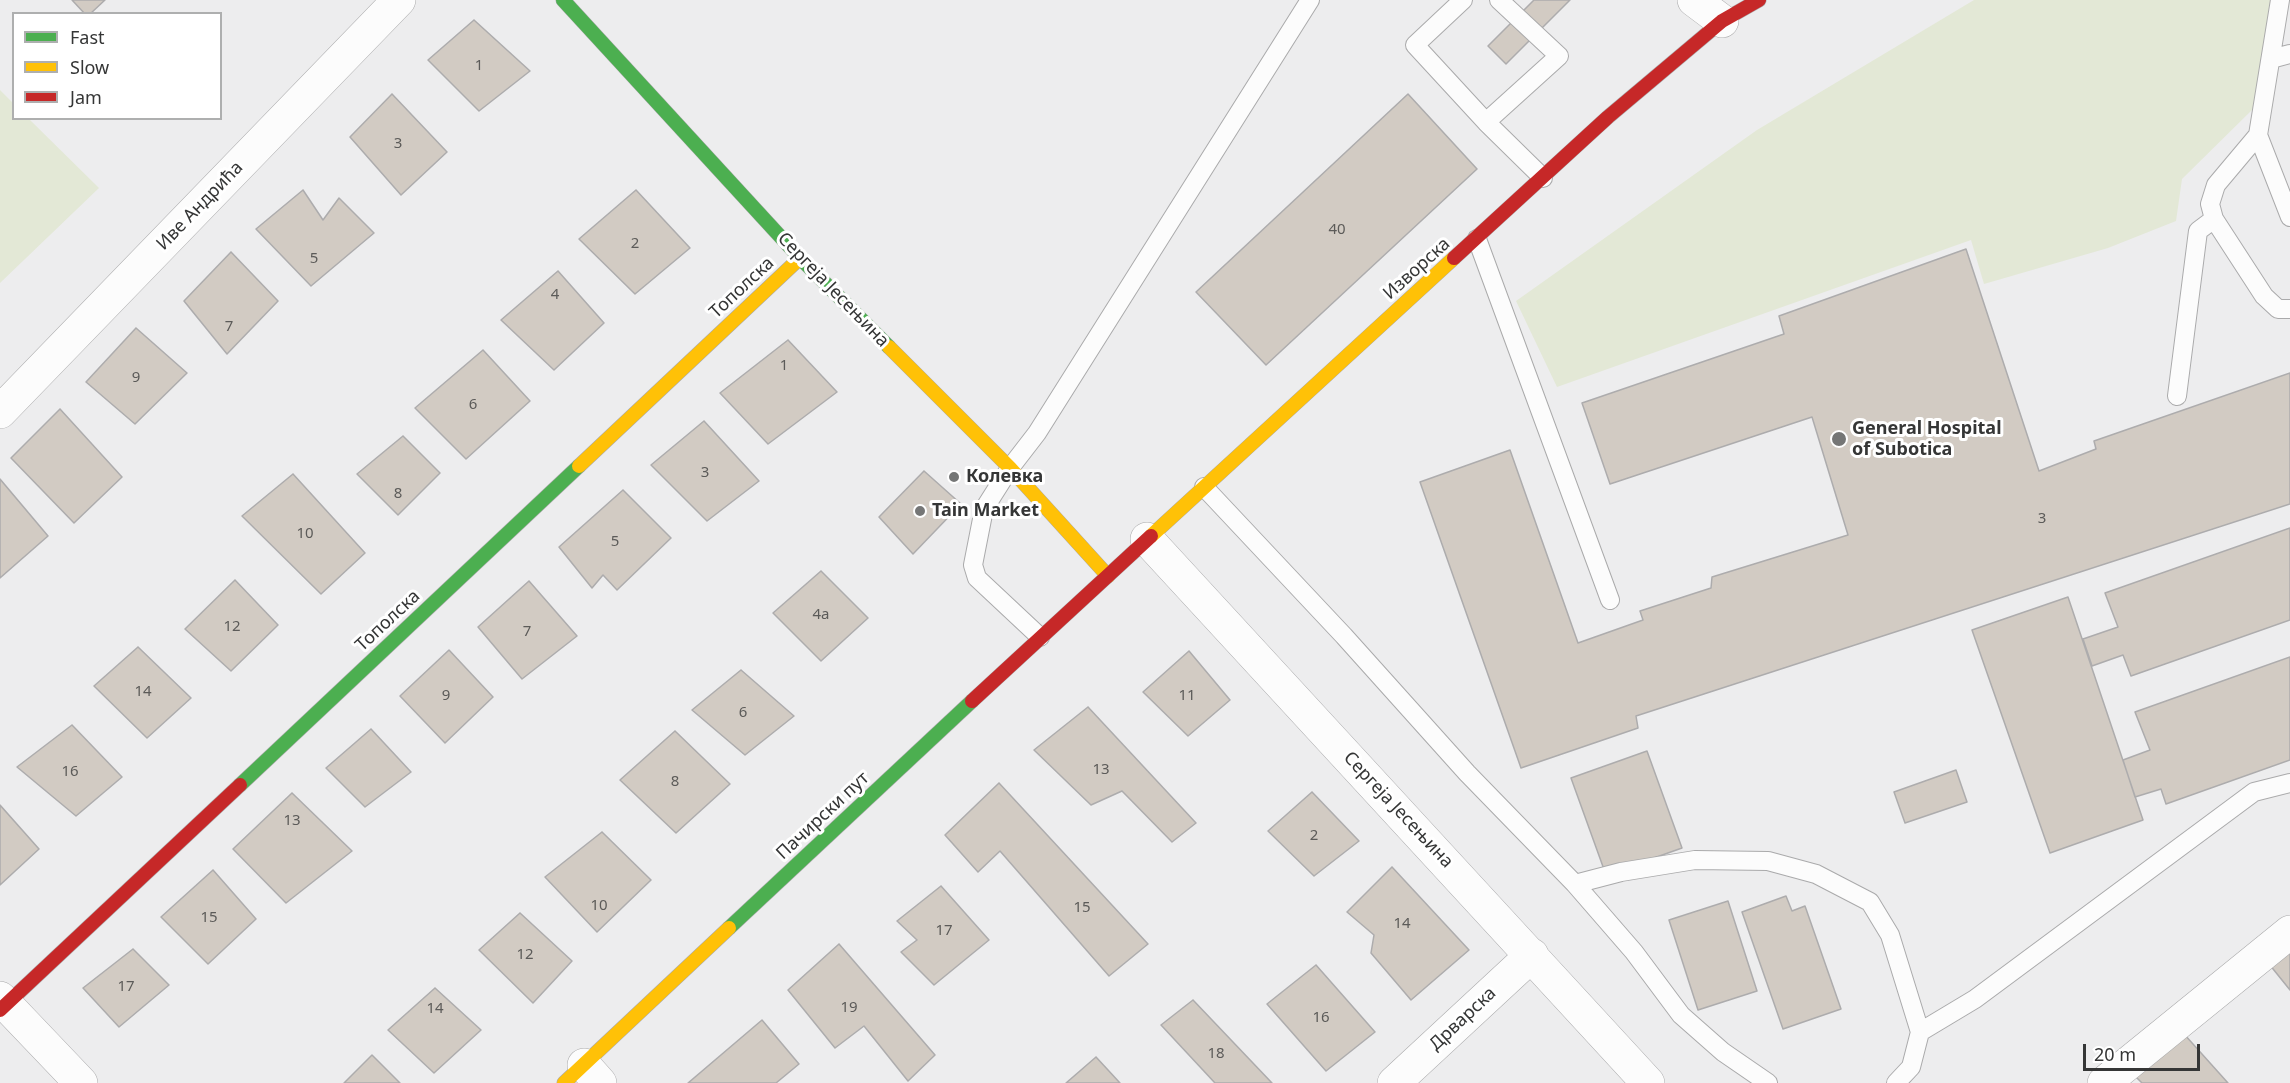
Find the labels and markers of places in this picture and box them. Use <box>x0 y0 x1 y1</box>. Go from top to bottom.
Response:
place label: General Hospital of Subotica <box>1852 418 2002 460</box>
marker: General Hospital of Subotica <box>1830 430 1848 448</box>
place label: Колевка <box>966 466 1043 488</box>
marker: Колевка <box>947 470 961 484</box>
place label: Tain Market <box>932 500 1039 522</box>
marker: Tain Market <box>913 504 927 518</box>

